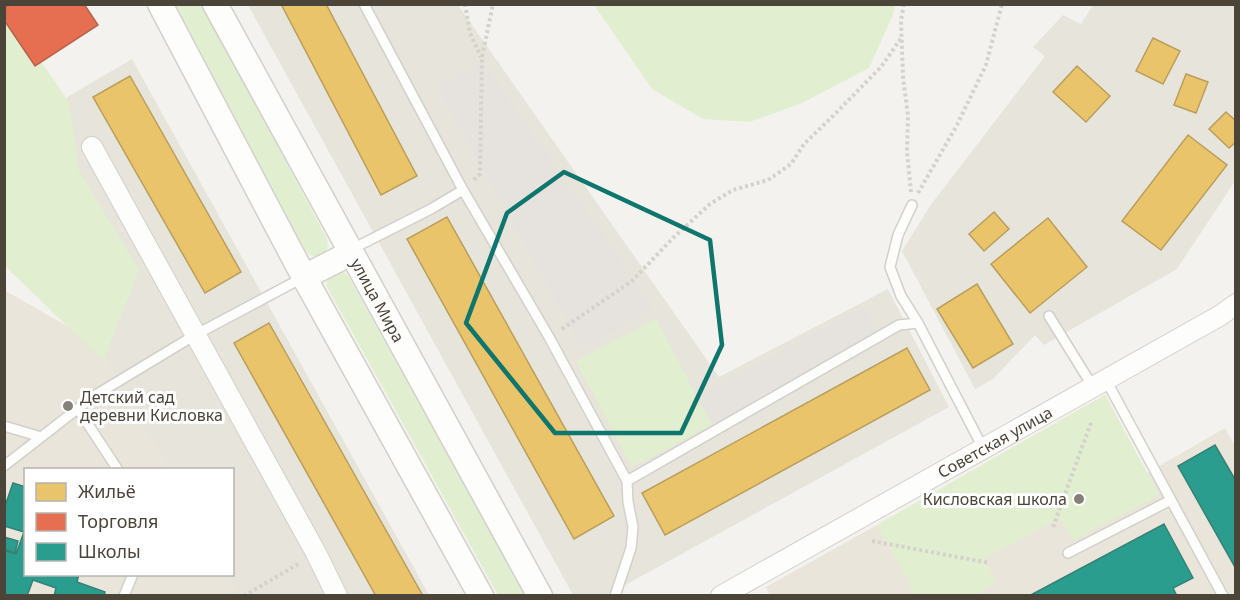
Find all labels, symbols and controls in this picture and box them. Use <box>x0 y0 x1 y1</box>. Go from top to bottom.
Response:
street label: улица Мира <box>346 254 410 346</box>
place label: Детский сад деревни Кисловка <box>80 386 223 426</box>
marker: Детский сад деревни Кисловка <box>61 399 75 413</box>
street label: Советская улица <box>933 401 1056 483</box>
legend <box>24 468 234 576</box>
text: Жильё <box>78 479 136 503</box>
place label: Кисловская школа <box>923 488 1067 510</box>
marker: Кисловская школа <box>1072 492 1086 506</box>
text: Торговля <box>78 509 158 533</box>
text: Школы <box>78 539 141 563</box>

